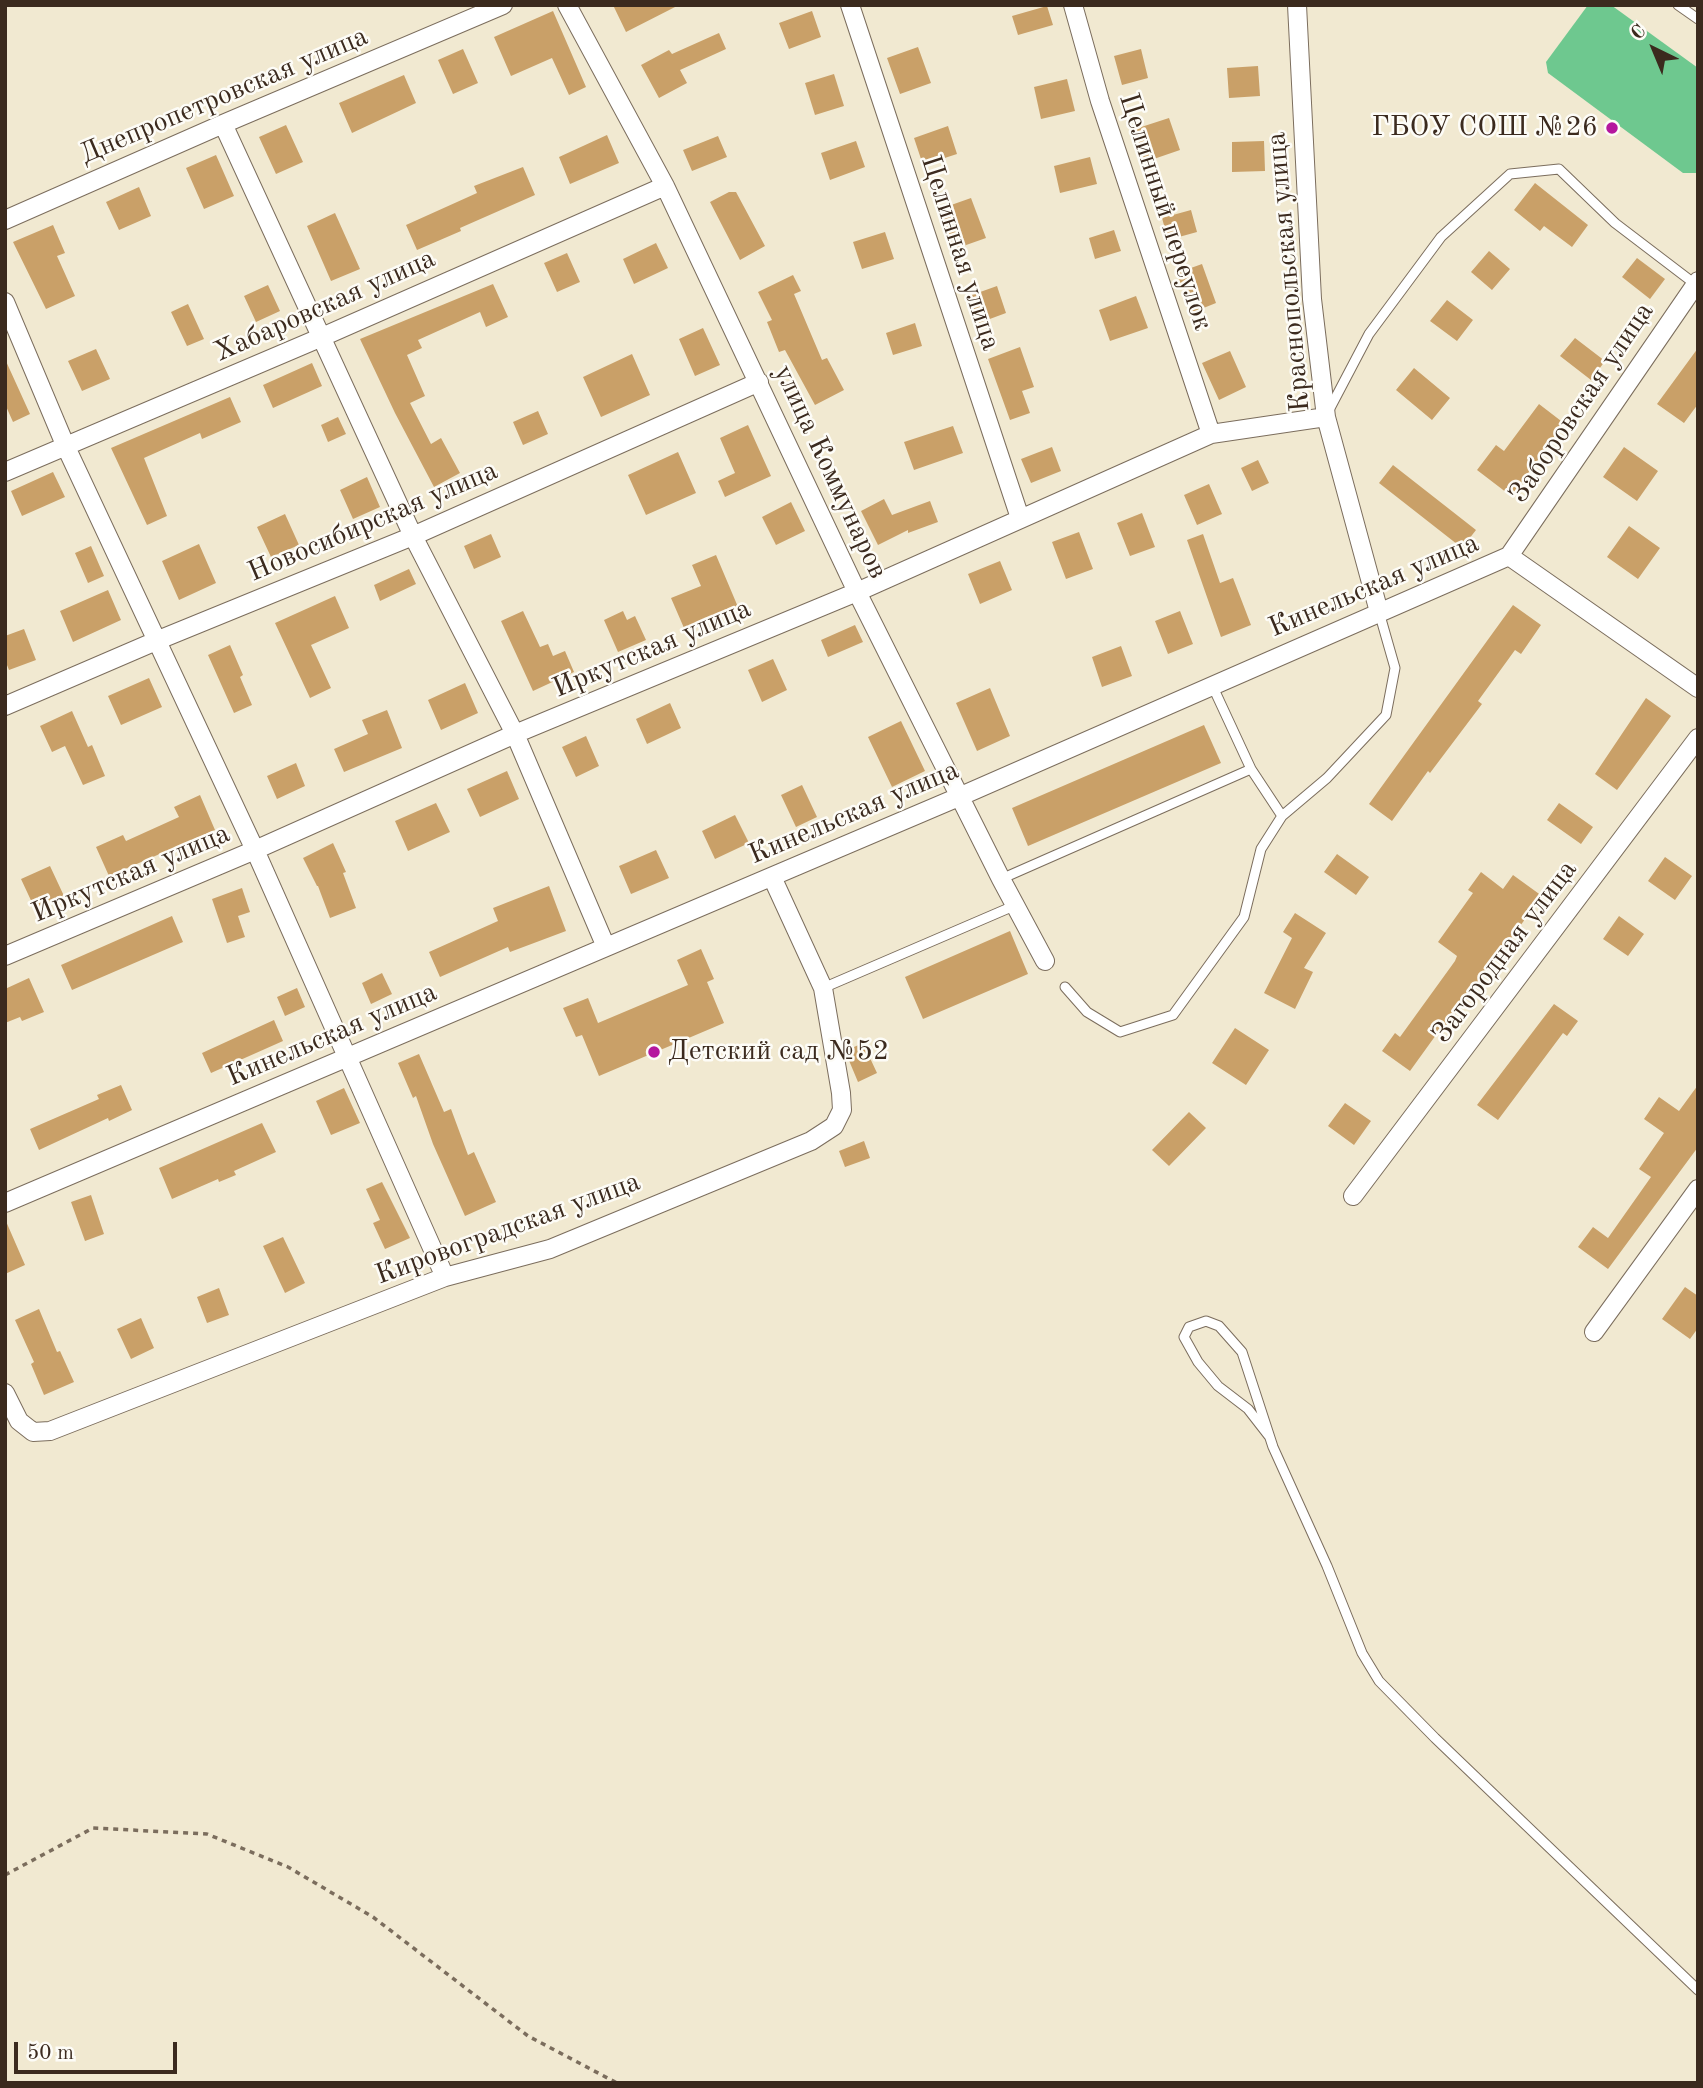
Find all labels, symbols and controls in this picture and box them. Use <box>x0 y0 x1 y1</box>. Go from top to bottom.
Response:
north arrow <box>1619 14 1689 84</box>
street label: Днепропетровская улица <box>75 20 373 172</box>
text: С <box>1628 22 1650 45</box>
street label: Целинный переулок <box>1111 89 1219 335</box>
place label: ГБОУ СОШ №26 <box>1371 111 1598 145</box>
marker: ГБОУ СОШ №26 <box>1604 120 1620 136</box>
street label: Краснопольская улица <box>1260 131 1318 413</box>
street label: Целинная улица <box>913 151 1007 355</box>
street label: Хабаровская улица <box>209 242 441 370</box>
street label: Заборовская улица <box>1502 296 1662 510</box>
street label: улица Коммунаров <box>766 360 894 584</box>
street label: Новосибирская улица <box>243 454 503 590</box>
street label: Кинельская улица <box>1264 527 1484 645</box>
street label: Иркутская улица <box>548 592 756 706</box>
street label: Кинельская улица <box>744 754 964 872</box>
street label: Иркутская улица <box>27 817 235 931</box>
street label: Загородная улица <box>1425 854 1585 1050</box>
street label: Кинельская улица <box>222 976 442 1094</box>
place label: Детский сад №52 <box>668 1035 889 1069</box>
marker: Детский сад №52 <box>646 1044 662 1060</box>
street label: Кировоградская улица <box>371 1165 645 1293</box>
scale bar <box>18 2028 180 2072</box>
text: 50 m <box>27 2043 74 2064</box>

